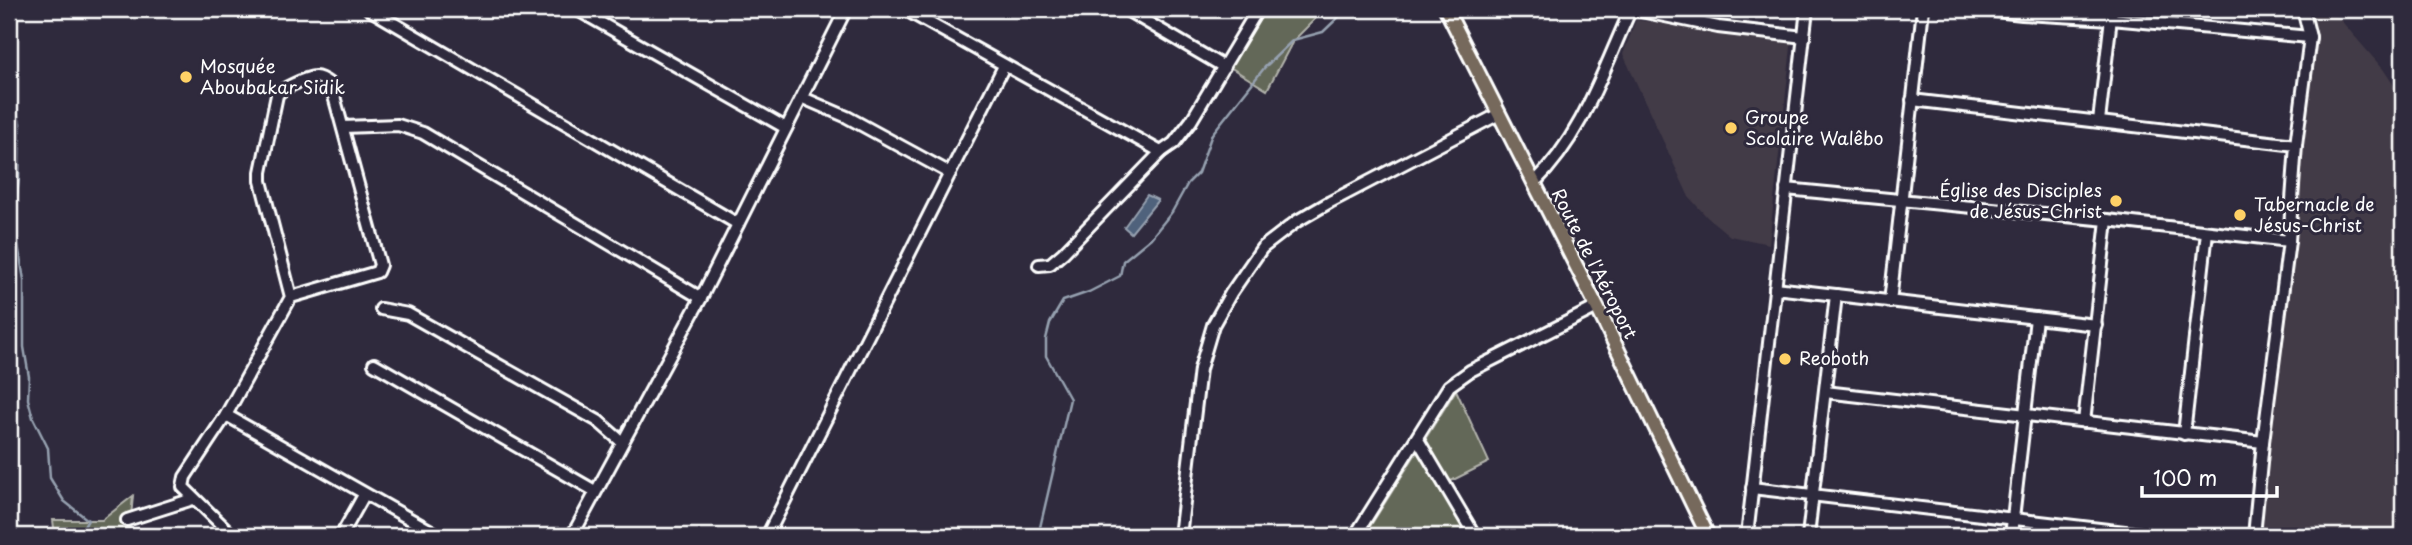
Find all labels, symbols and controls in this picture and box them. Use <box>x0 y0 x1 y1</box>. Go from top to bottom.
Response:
place label: Mosquée Aboubakar Sidik <box>200 52 345 100</box>
marker: Mosquée Aboubakar Sidik <box>178 69 194 85</box>
place label: Groupe Scolaire Walêbo <box>1745 103 1883 151</box>
marker: Groupe Scolaire Walêbo <box>1723 120 1739 136</box>
place label: Église des Disciples de Jésus-Christ <box>1940 176 2102 224</box>
street label: Route de l'Aéroport <box>1546 183 1645 343</box>
place label: Tabernacle de Jésus-Christ <box>2254 190 2375 238</box>
marker: Église des Disciples de Jésus-Christ <box>2108 193 2124 209</box>
marker: Tabernacle de Jésus-Christ <box>2232 207 2248 223</box>
place label: Reoboth <box>1799 344 1869 371</box>
marker: Reoboth <box>1777 351 1793 367</box>
scale bar <box>2142 454 2277 498</box>
text: 100 m <box>2153 461 2217 493</box>

